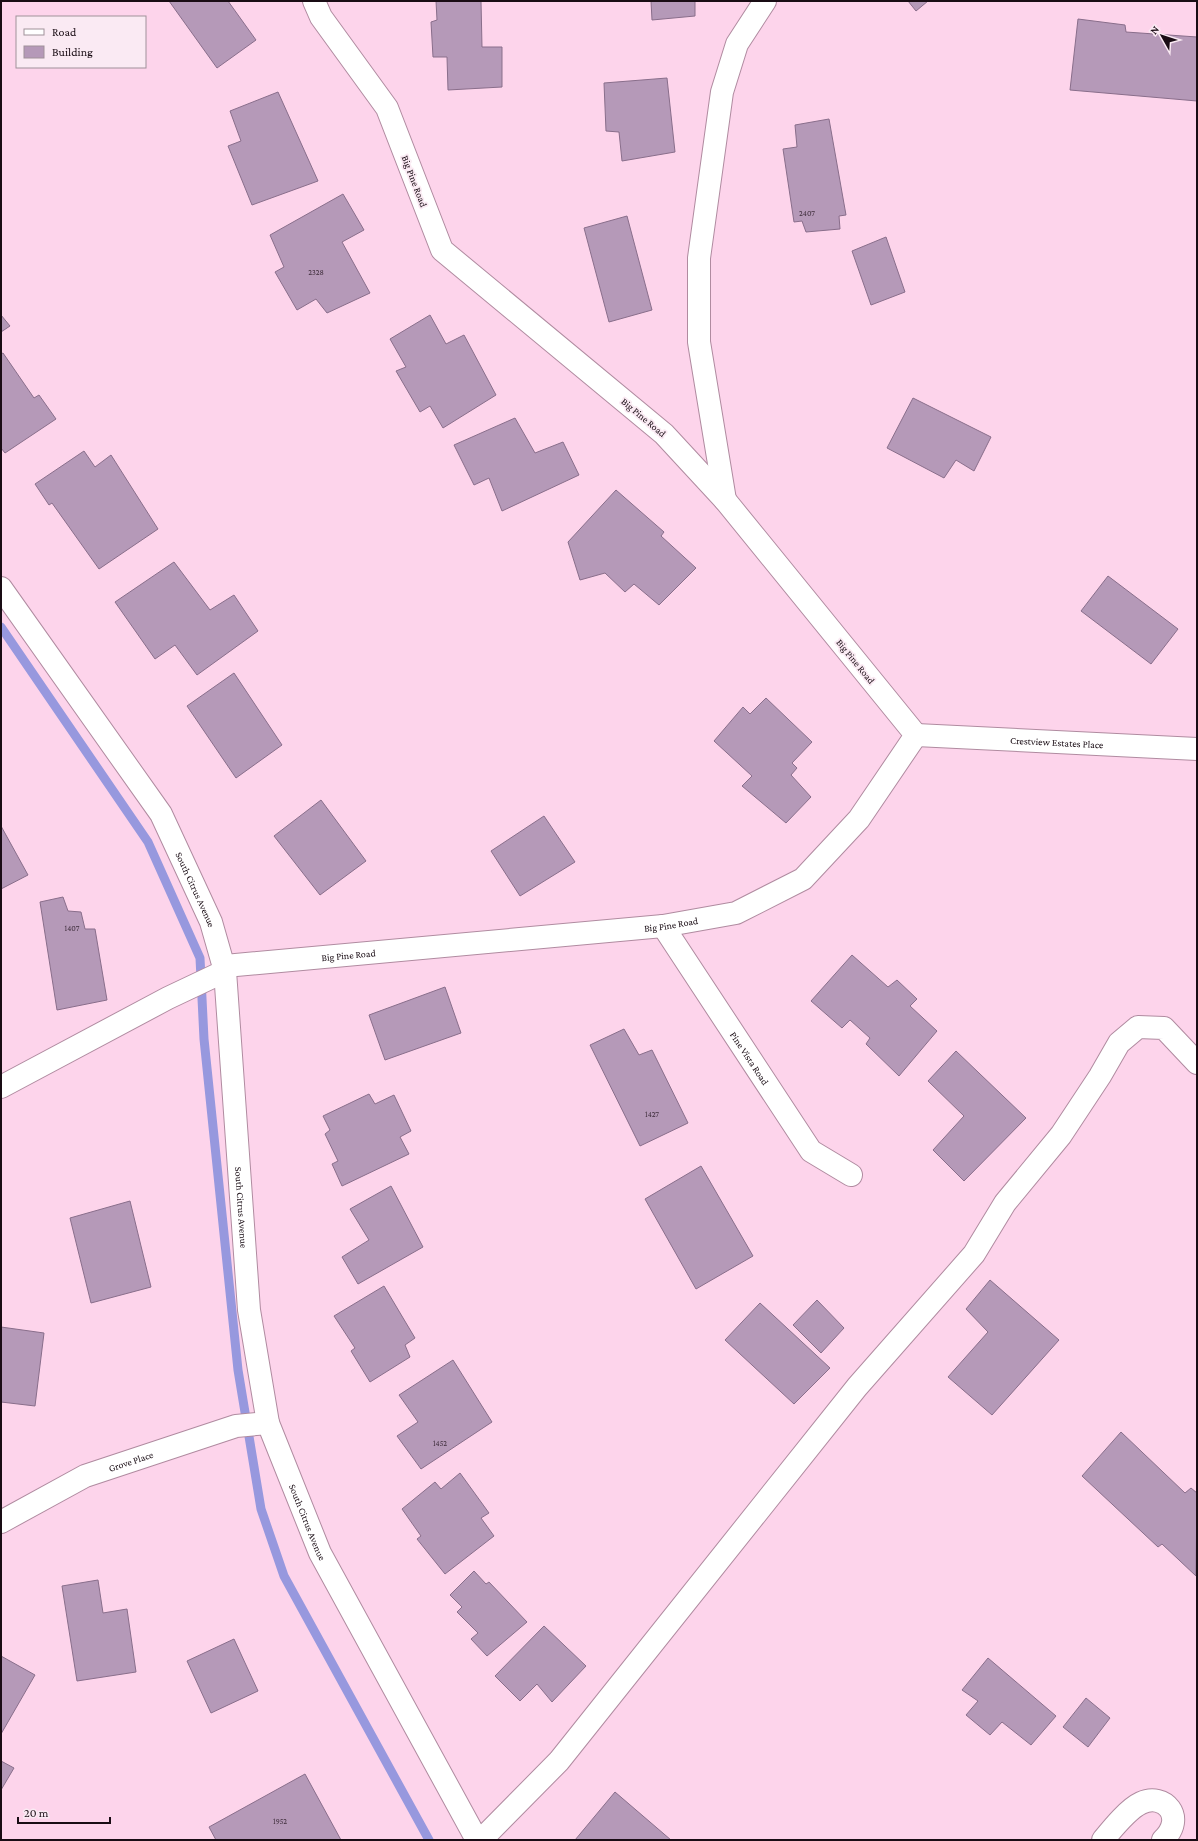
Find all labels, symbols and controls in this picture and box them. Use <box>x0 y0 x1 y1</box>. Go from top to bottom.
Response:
legend <box>16 16 146 68</box>
north arrow <box>1142 16 1182 56</box>
text: N <box>1147 23 1162 36</box>
text: Road <box>52 25 77 39</box>
text: Building <box>52 45 93 59</box>
street label: Big Pine Road <box>400 154 430 209</box>
house number: 2407 <box>799 209 815 218</box>
house number: 2328 <box>308 268 324 277</box>
street label: Big Pine Road <box>619 396 669 440</box>
street label: Big Pine Road <box>834 637 877 686</box>
street label: Crestview Estates Place <box>1010 735 1104 750</box>
street label: South Citrus Avenue <box>173 850 217 929</box>
street label: Big Pine Road <box>644 915 700 934</box>
house number: 1407 <box>65 924 80 933</box>
street label: Big Pine Road <box>321 947 377 963</box>
street label: Pine Vista Road <box>728 1030 771 1088</box>
house number: 1427 <box>645 1110 659 1119</box>
street label: South Citrus Avenue <box>233 1166 250 1249</box>
house number: 1452 <box>433 1439 447 1448</box>
street label: Grove Place <box>107 1449 155 1474</box>
street label: South Citrus Avenue <box>287 1482 328 1563</box>
scale bar <box>18 1799 110 1825</box>
text: 20 m <box>24 1806 49 1820</box>
house number: 1952 <box>273 1817 287 1826</box>

